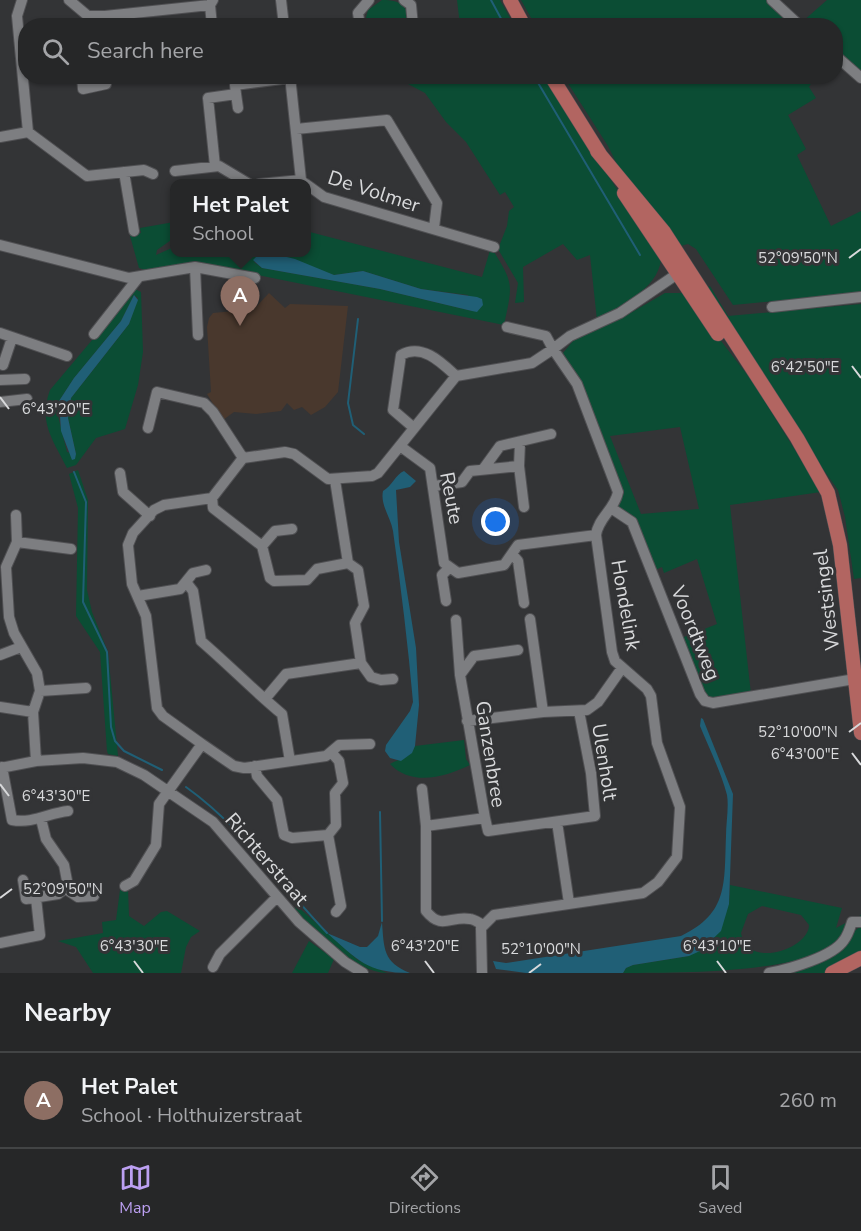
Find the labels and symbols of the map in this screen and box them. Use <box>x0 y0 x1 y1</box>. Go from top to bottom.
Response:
street label: De Volmer <box>324 164 423 219</box>
text: 52°09'50"N <box>758 248 838 268</box>
pin: A <box>220 276 260 326</box>
text: 6°42'50"E <box>771 357 839 377</box>
text: 6°43'20"E <box>22 399 90 419</box>
street label: Reute <box>433 470 470 526</box>
your location <box>481 507 510 536</box>
street label: Westsingel <box>807 548 846 652</box>
street label: Hondelink <box>604 557 647 654</box>
street label: Voordtweg <box>664 581 727 684</box>
street label: Ganzenbree <box>469 699 512 809</box>
street label: Ulenholt <box>585 722 624 804</box>
text: 52°10'00"N <box>758 722 838 742</box>
text: 6°43'00"E <box>771 744 839 764</box>
text: 6°43'30"E <box>22 786 90 806</box>
street label: Richterstraat <box>219 807 315 912</box>
text: 52°09'50"N <box>23 879 103 899</box>
text: 6°43'30"E <box>100 936 168 956</box>
text: 6°43'20"E <box>391 936 459 956</box>
text: 6°43'10"E <box>683 936 751 956</box>
text: 52°10'00"N <box>501 939 581 959</box>

